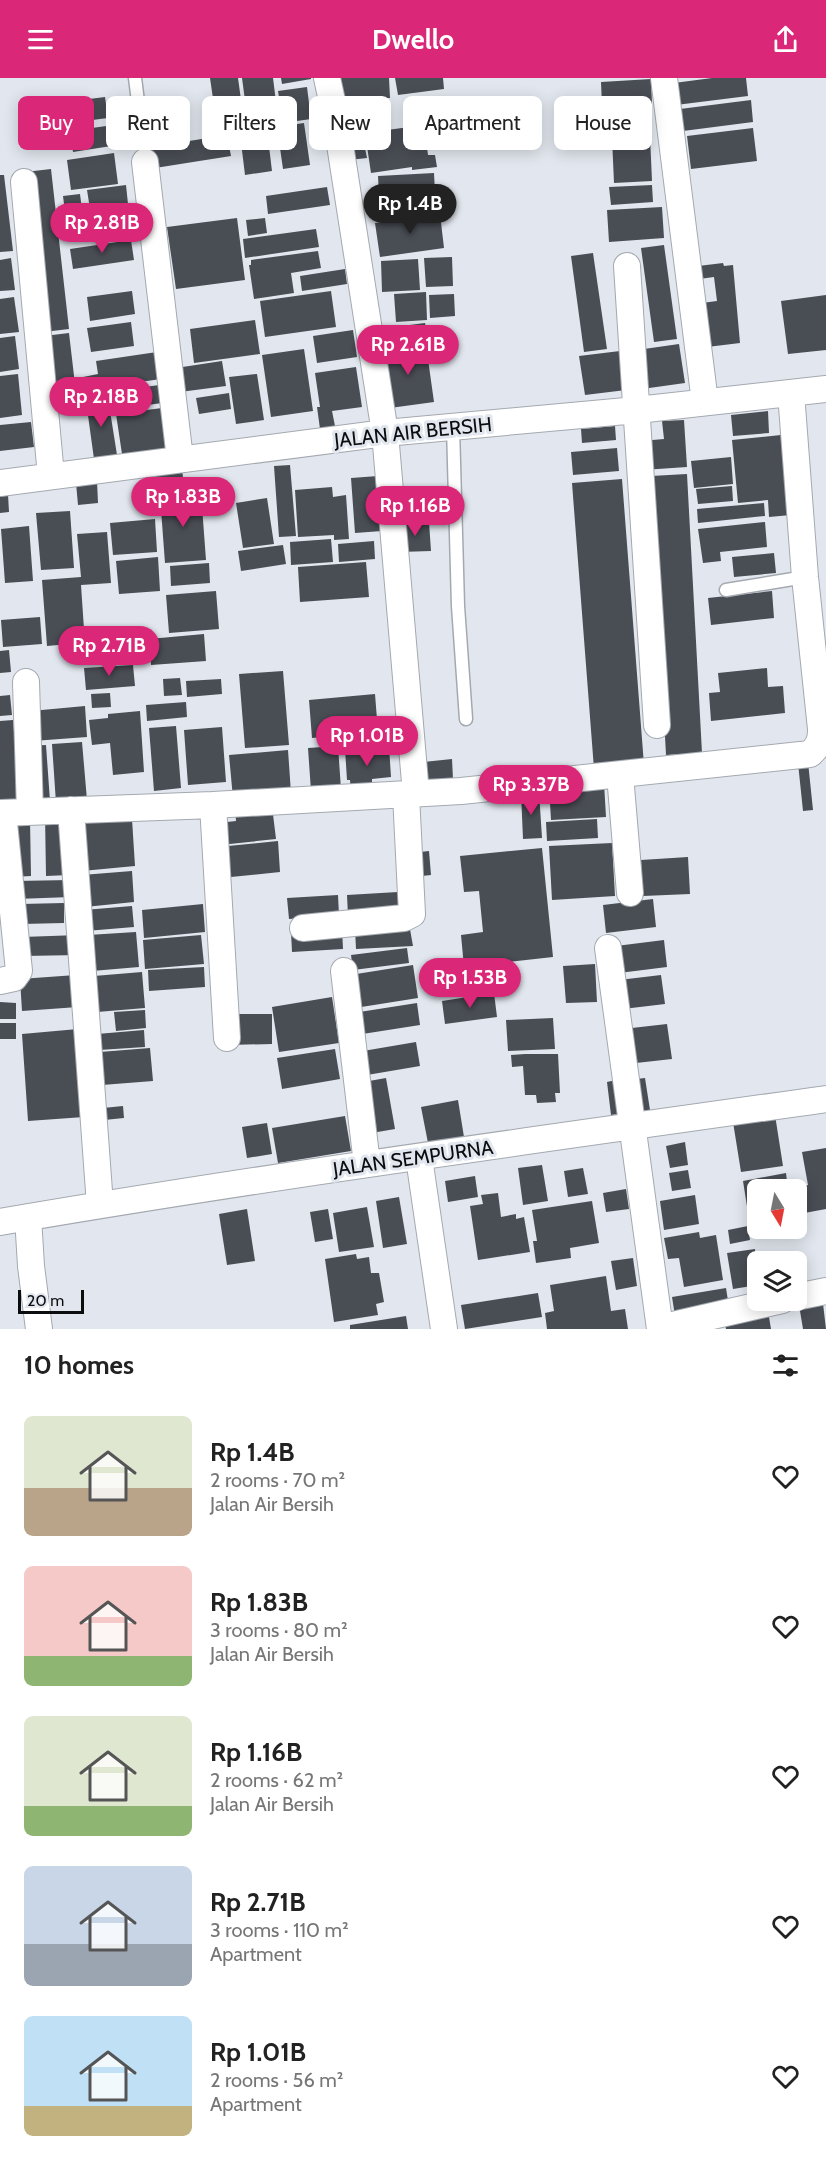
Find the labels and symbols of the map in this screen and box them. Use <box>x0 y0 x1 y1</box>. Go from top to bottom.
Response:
pin: Rp 1.4B <box>355 184 465 235</box>
pin: Rp 2.81B <box>40 203 164 254</box>
pin: Rp 2.61B <box>346 325 470 376</box>
pin: Rp 2.18B <box>39 377 163 428</box>
street label: JALAN AIR BERSIH <box>332 412 493 452</box>
pin: Rp 1.83B <box>121 477 245 528</box>
pin: Rp 1.16B <box>353 486 477 537</box>
pin: Rp 2.71B <box>47 626 171 677</box>
pin: Rp 1.01B <box>305 716 429 767</box>
pin: Rp 3.37B <box>469 765 593 816</box>
pin: Rp 1.53B <box>408 958 532 1009</box>
street label: JALAN SEMPURNA <box>330 1135 495 1181</box>
north arrow <box>747 1179 807 1239</box>
scale bar <box>18 1287 84 1314</box>

